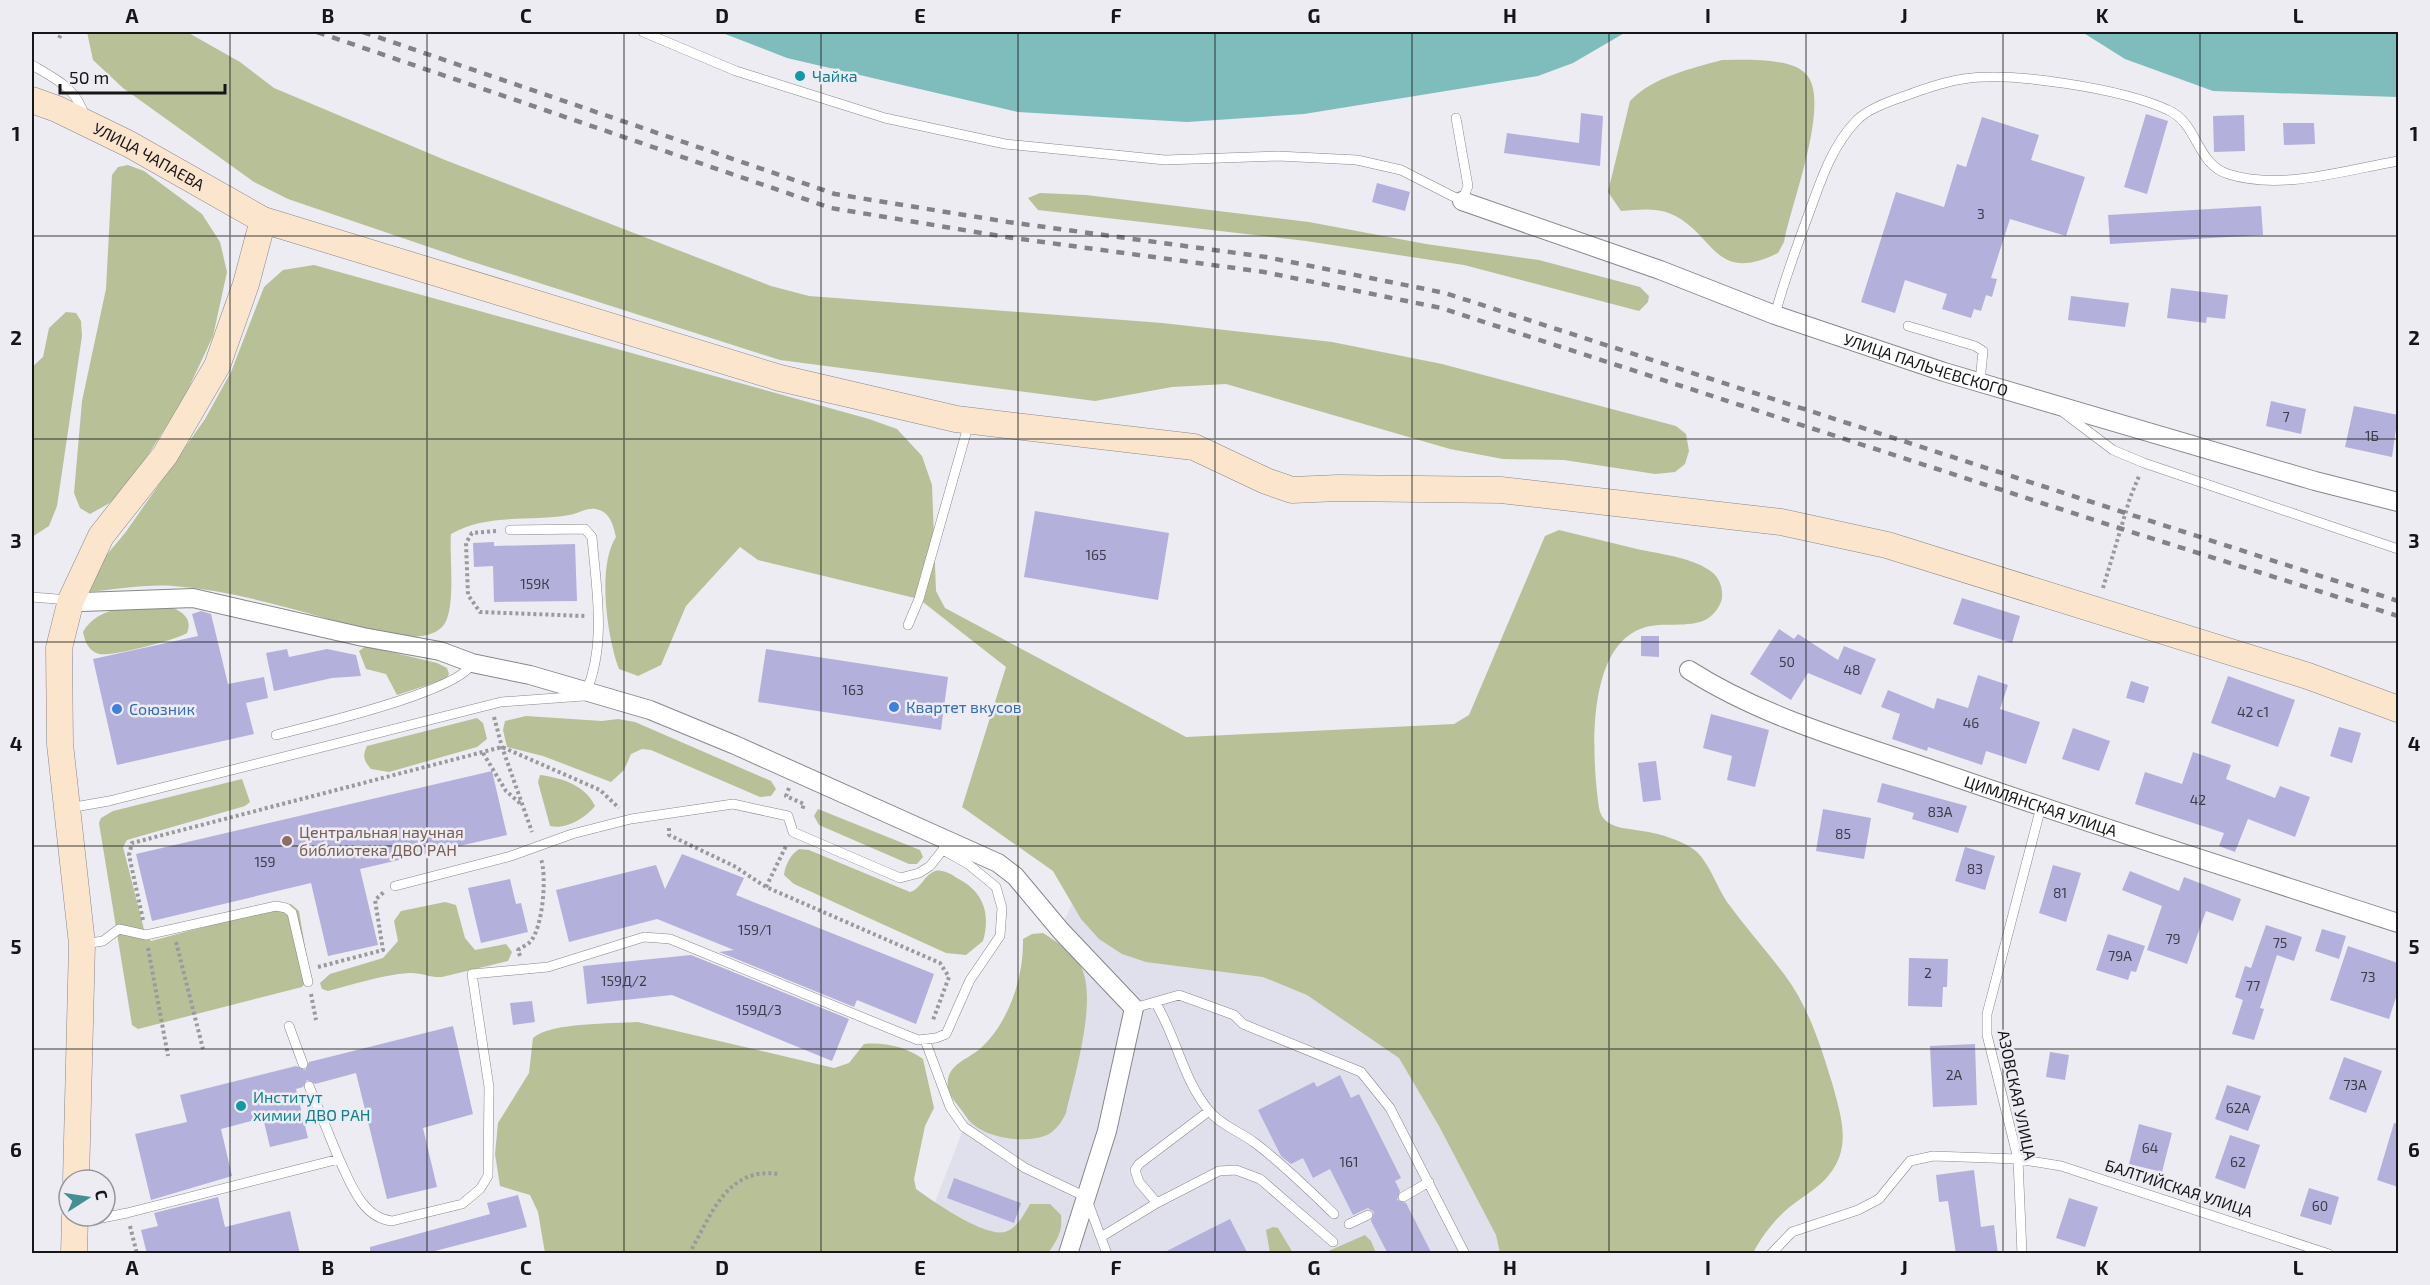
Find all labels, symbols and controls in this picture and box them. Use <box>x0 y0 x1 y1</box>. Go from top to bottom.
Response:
text: A <box>125 3 139 27</box>
text: B <box>322 3 334 27</box>
text: C <box>520 3 532 27</box>
text: D <box>715 3 729 27</box>
text: E <box>914 3 926 27</box>
text: F <box>1110 3 1122 27</box>
text: G <box>1308 3 1320 27</box>
text: H <box>1503 3 1517 27</box>
text: I <box>1705 3 1711 27</box>
text: J <box>1900 3 1908 27</box>
text: K <box>2096 3 2109 27</box>
text: L <box>2293 3 2304 27</box>
scale bar <box>60 57 225 95</box>
text: 50 m <box>69 66 109 88</box>
place label: Чайка <box>812 66 858 85</box>
marker: Чайка <box>793 69 807 83</box>
street label: УЛИЦА ЧАПАЕВА <box>90 118 208 194</box>
text: 1 <box>12 121 20 145</box>
text: 1 <box>2410 121 2418 145</box>
house number: 3 <box>1977 205 1985 222</box>
text: 2 <box>10 325 22 349</box>
text: 2 <box>2408 325 2420 349</box>
street label: УЛИЦА ПАЛЬЧЕВСКОГО <box>1841 329 2011 399</box>
house number: 7 <box>2282 408 2290 425</box>
house number: 1Б <box>2365 427 2379 444</box>
text: 3 <box>10 528 22 552</box>
text: 3 <box>2408 528 2420 552</box>
house number: 165 <box>1085 546 1107 563</box>
house number: 159К <box>520 575 550 592</box>
house number: 50 <box>1779 653 1795 670</box>
house number: 48 <box>1843 661 1861 678</box>
house number: 163 <box>842 681 864 698</box>
place label: Квартет вкусов <box>906 697 1022 717</box>
place label: Союзник <box>129 699 195 718</box>
marker: Квартет вкусов <box>887 700 901 714</box>
marker: Союзник <box>110 702 124 716</box>
house number: 42 с1 <box>2237 703 2269 720</box>
house number: 46 <box>1963 714 1979 731</box>
text: 4 <box>10 731 23 755</box>
text: 4 <box>2408 731 2421 755</box>
street label: ЦИМЛЯНСКАЯ УЛИЦА <box>1962 771 2120 840</box>
house number: 42 <box>2190 791 2206 808</box>
house number: 83А <box>1928 803 1953 820</box>
place label: Центральная научная библиотека ДВО РАН <box>299 822 464 859</box>
house number: 85 <box>1835 825 1851 842</box>
marker: Центральная научная библиотека ДВО РАН <box>280 834 294 848</box>
house number: 159 <box>254 853 276 870</box>
house number: 83 <box>1967 860 1983 877</box>
house number: 81 <box>2053 884 2067 901</box>
house number: 159/1 <box>738 921 772 938</box>
house number: 79 <box>2165 930 2181 947</box>
text: 5 <box>10 934 22 958</box>
house number: 75 <box>2273 934 2287 951</box>
text: 5 <box>2408 934 2420 958</box>
house number: 79А <box>2108 947 2132 964</box>
house number: 2 <box>1924 964 1932 981</box>
house number: 73 <box>2361 968 2375 985</box>
house number: 159Д/2 <box>601 972 647 989</box>
house number: 77 <box>2246 977 2260 994</box>
house number: 159Д/3 <box>736 1001 782 1018</box>
street label: АЗОВСКАЯ УЛИЦА <box>1994 1028 2041 1162</box>
house number: 2А <box>1946 1066 1963 1083</box>
house number: 73А <box>2343 1076 2367 1093</box>
place label: Институт химии ДВО РАН <box>253 1087 371 1124</box>
marker: Институт химии ДВО РАН <box>234 1099 248 1113</box>
house number: 62А <box>2226 1099 2251 1116</box>
text: 6 <box>10 1137 22 1161</box>
text: 6 <box>2408 1137 2420 1161</box>
house number: 64 <box>2142 1139 2158 1156</box>
house number: 161 <box>1339 1153 1359 1170</box>
house number: 62 <box>2230 1153 2246 1170</box>
street label: БАЛТИЙСКАЯ УЛИЦА <box>2103 1155 2255 1220</box>
north arrow <box>57 1168 117 1228</box>
text: С <box>92 1188 112 1201</box>
house number: 60 <box>2312 1197 2328 1214</box>
text: A <box>125 1255 139 1279</box>
text: B <box>322 1255 334 1279</box>
text: C <box>520 1255 532 1279</box>
text: D <box>715 1255 729 1279</box>
text: E <box>914 1255 926 1279</box>
text: F <box>1110 1255 1122 1279</box>
text: G <box>1308 1255 1320 1279</box>
text: H <box>1503 1255 1517 1279</box>
text: I <box>1705 1255 1711 1279</box>
text: J <box>1900 1255 1908 1279</box>
text: K <box>2096 1255 2109 1279</box>
text: L <box>2293 1255 2304 1279</box>

